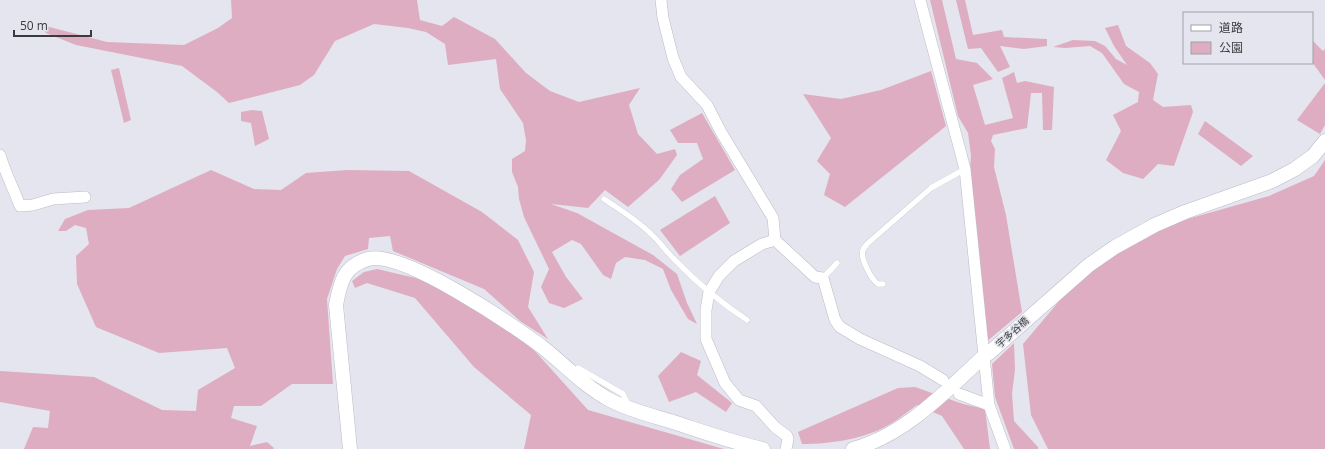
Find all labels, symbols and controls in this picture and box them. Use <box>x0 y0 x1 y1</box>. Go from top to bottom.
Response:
scale bar <box>14 12 91 38</box>
legend <box>1183 12 1313 64</box>
text: 50 m <box>20 17 48 34</box>
text: 道路 <box>1219 19 1243 36</box>
text: 公園 <box>1219 39 1243 56</box>
street label: 宇多谷橋 <box>992 313 1032 351</box>

